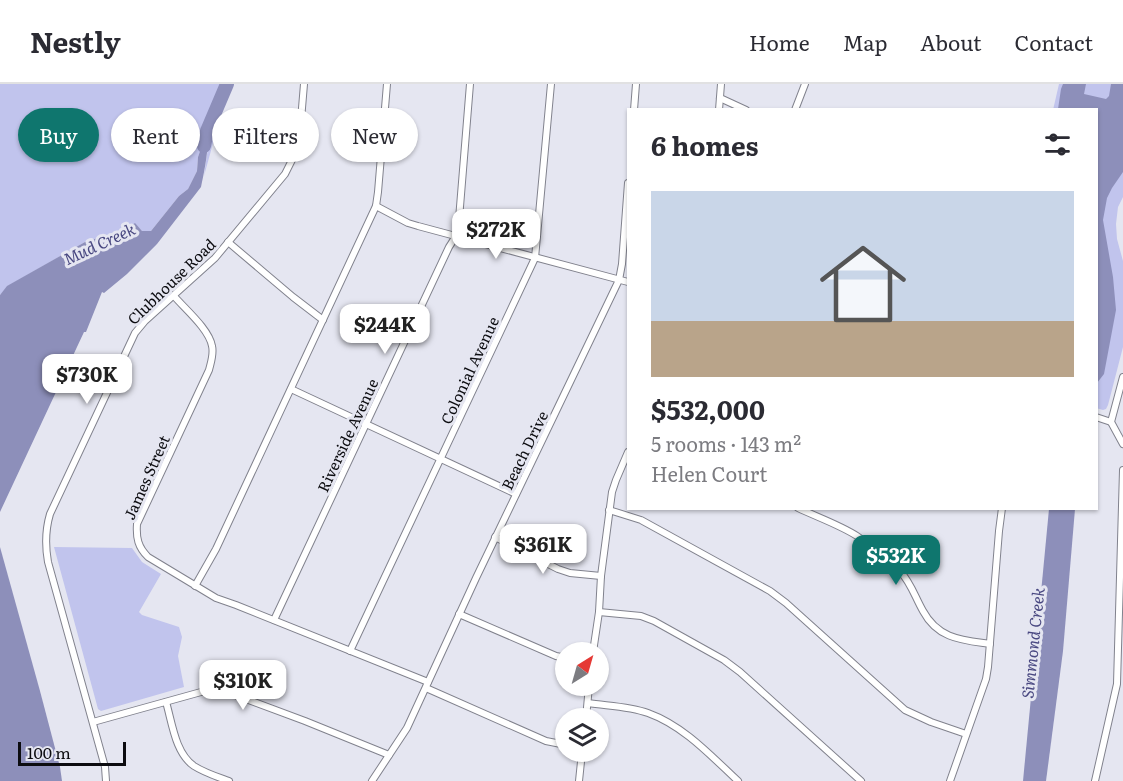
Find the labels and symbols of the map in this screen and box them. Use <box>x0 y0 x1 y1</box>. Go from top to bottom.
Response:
pin: $272K <box>454 209 538 260</box>
water label: Mud Creek <box>59 216 139 270</box>
street label: Clubhouse Road <box>122 233 220 329</box>
pin: $244K <box>343 304 427 355</box>
street label: Colonial Avenue <box>434 312 504 428</box>
pin: $730K <box>45 354 129 405</box>
street label: Riverside Avenue <box>311 374 383 496</box>
street label: Beach Drive <box>495 406 553 493</box>
street label: James Street <box>117 431 175 523</box>
pin: $361K <box>501 524 585 575</box>
pin: $532K <box>854 535 938 586</box>
water label: Simmond Creek <box>1014 586 1050 700</box>
north arrow <box>555 642 609 696</box>
pin: $310K <box>201 660 285 711</box>
scale bar <box>18 739 126 766</box>

